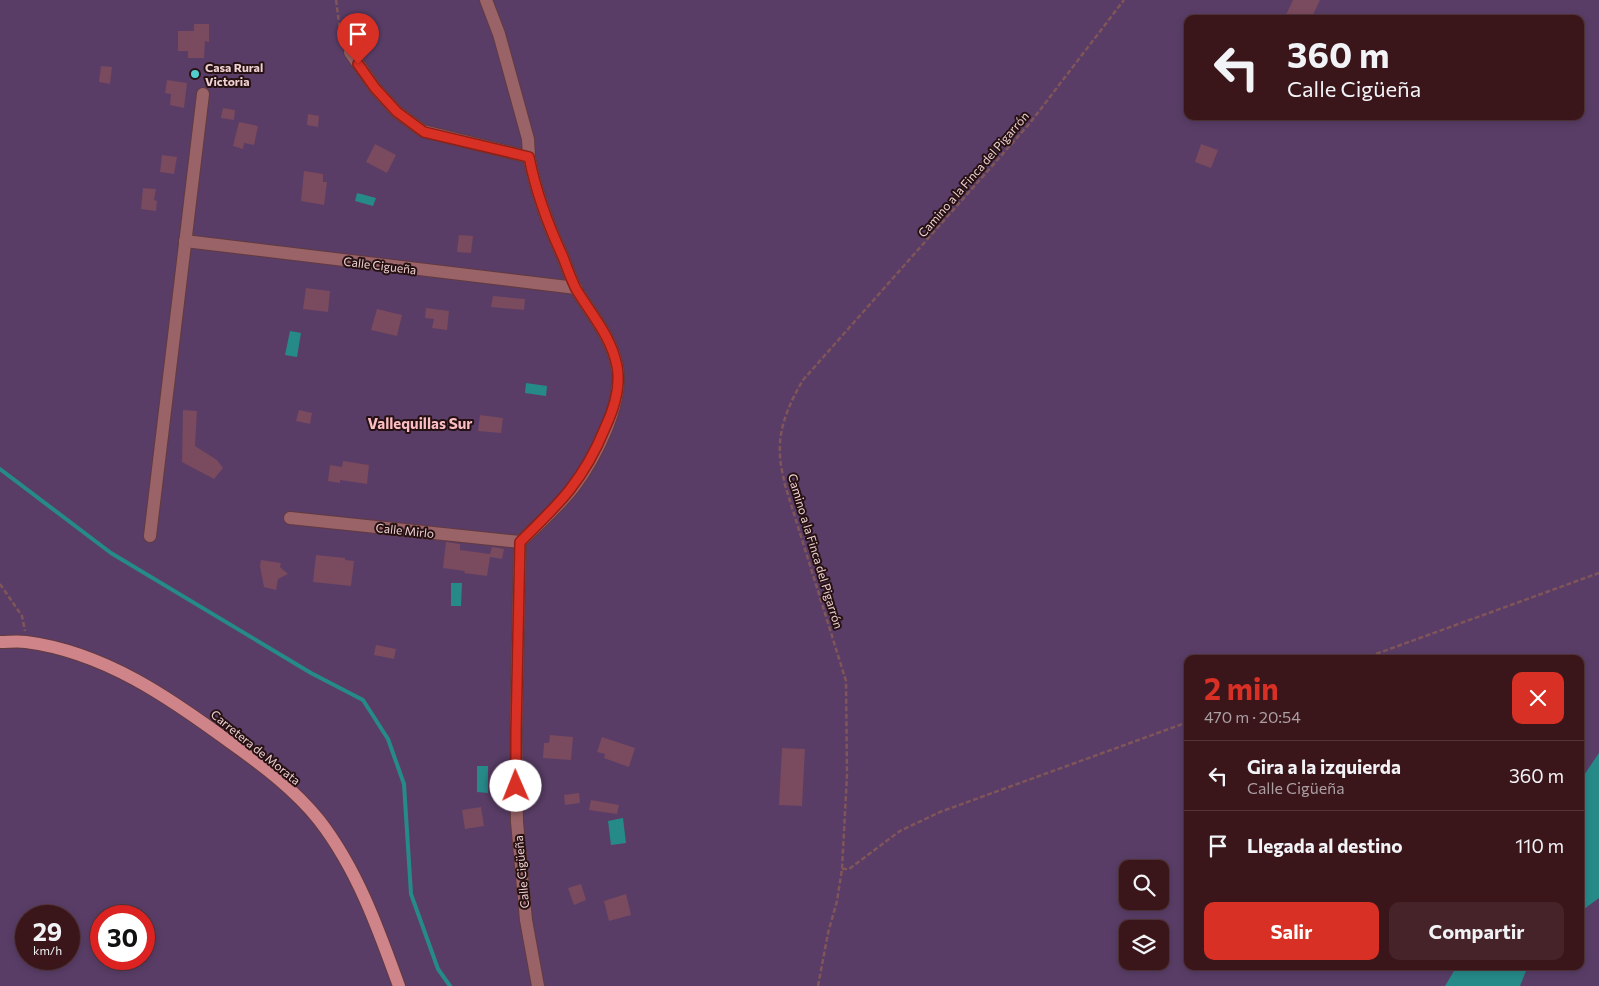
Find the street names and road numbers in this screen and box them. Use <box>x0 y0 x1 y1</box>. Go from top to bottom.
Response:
street label: Camino a la Finca del Pigarrón <box>915 109 1031 239</box>
street label: Calle Cigueña <box>343 254 417 276</box>
street label: Camino a la Finca del Pigarrón <box>786 472 846 630</box>
street label: Calle Mirlo <box>375 520 435 540</box>
street label: Carretera de Morata <box>209 707 303 787</box>
street label: Calle Cigüeña <box>511 835 531 909</box>

